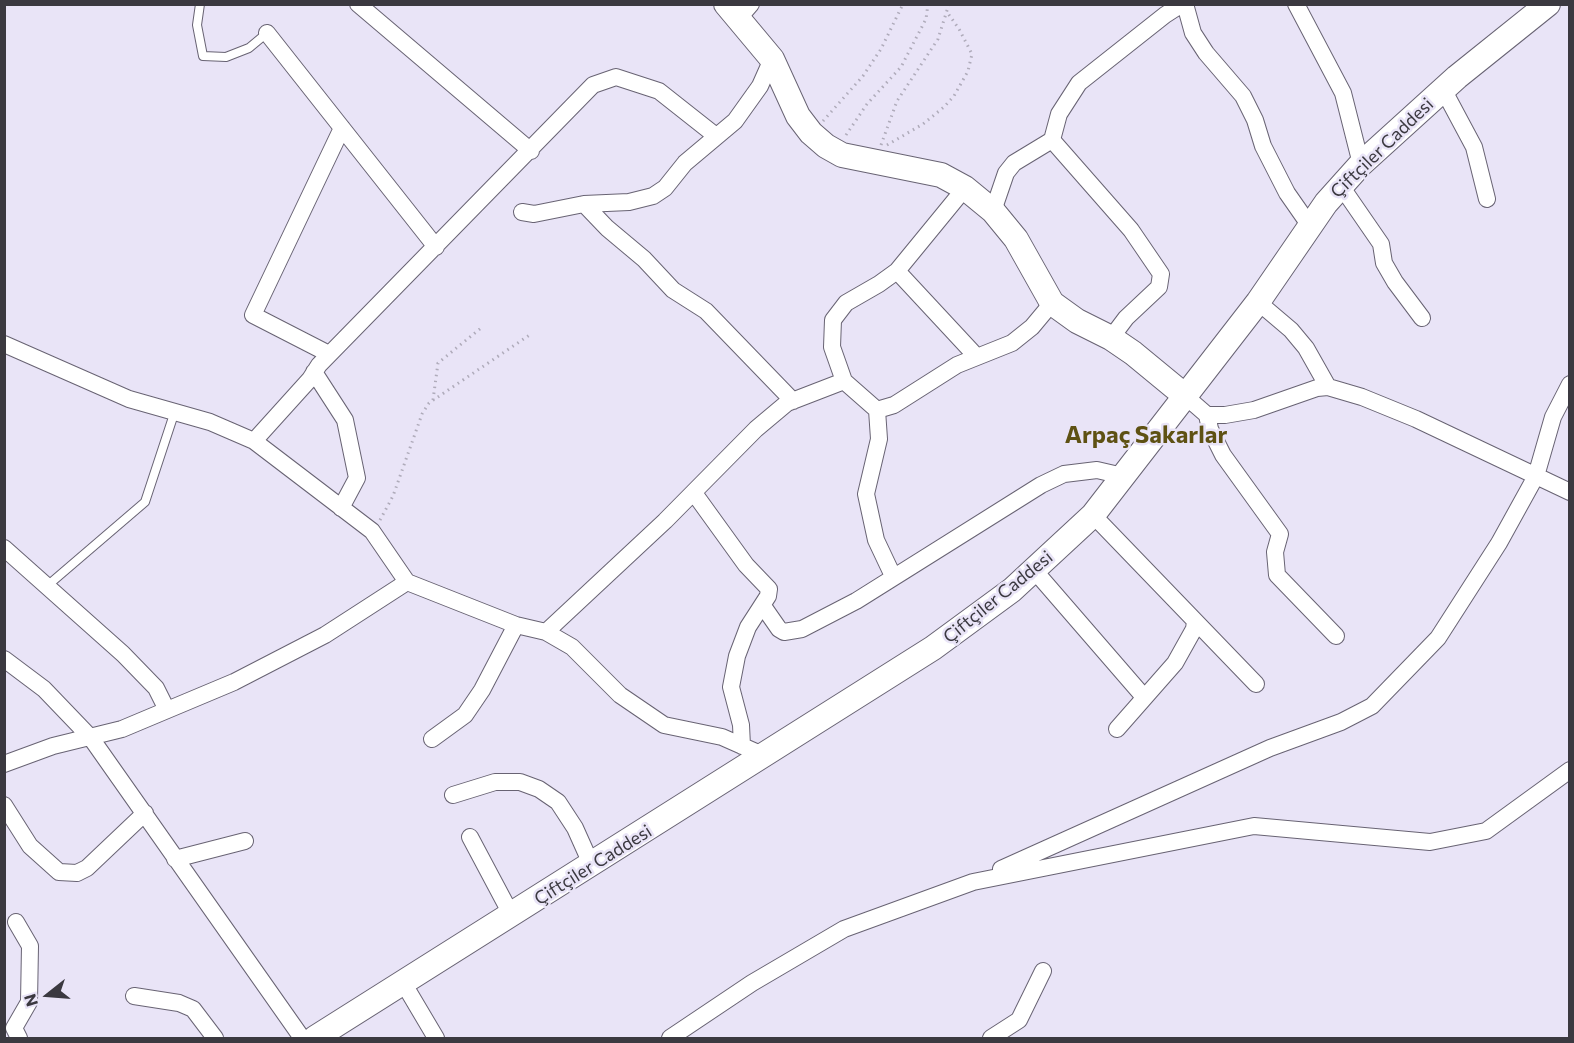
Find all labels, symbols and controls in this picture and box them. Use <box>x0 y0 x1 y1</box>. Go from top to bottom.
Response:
street label: Çiftçiler Caddesi <box>1326 94 1438 202</box>
district label: Arpaç Sakarlar <box>1065 421 1227 449</box>
street label: Çiftçiler Caddesi <box>939 546 1057 648</box>
street label: Çiftçiler Caddesi <box>530 820 656 910</box>
north arrow <box>18 965 78 1025</box>
text: N <box>19 992 41 1009</box>

